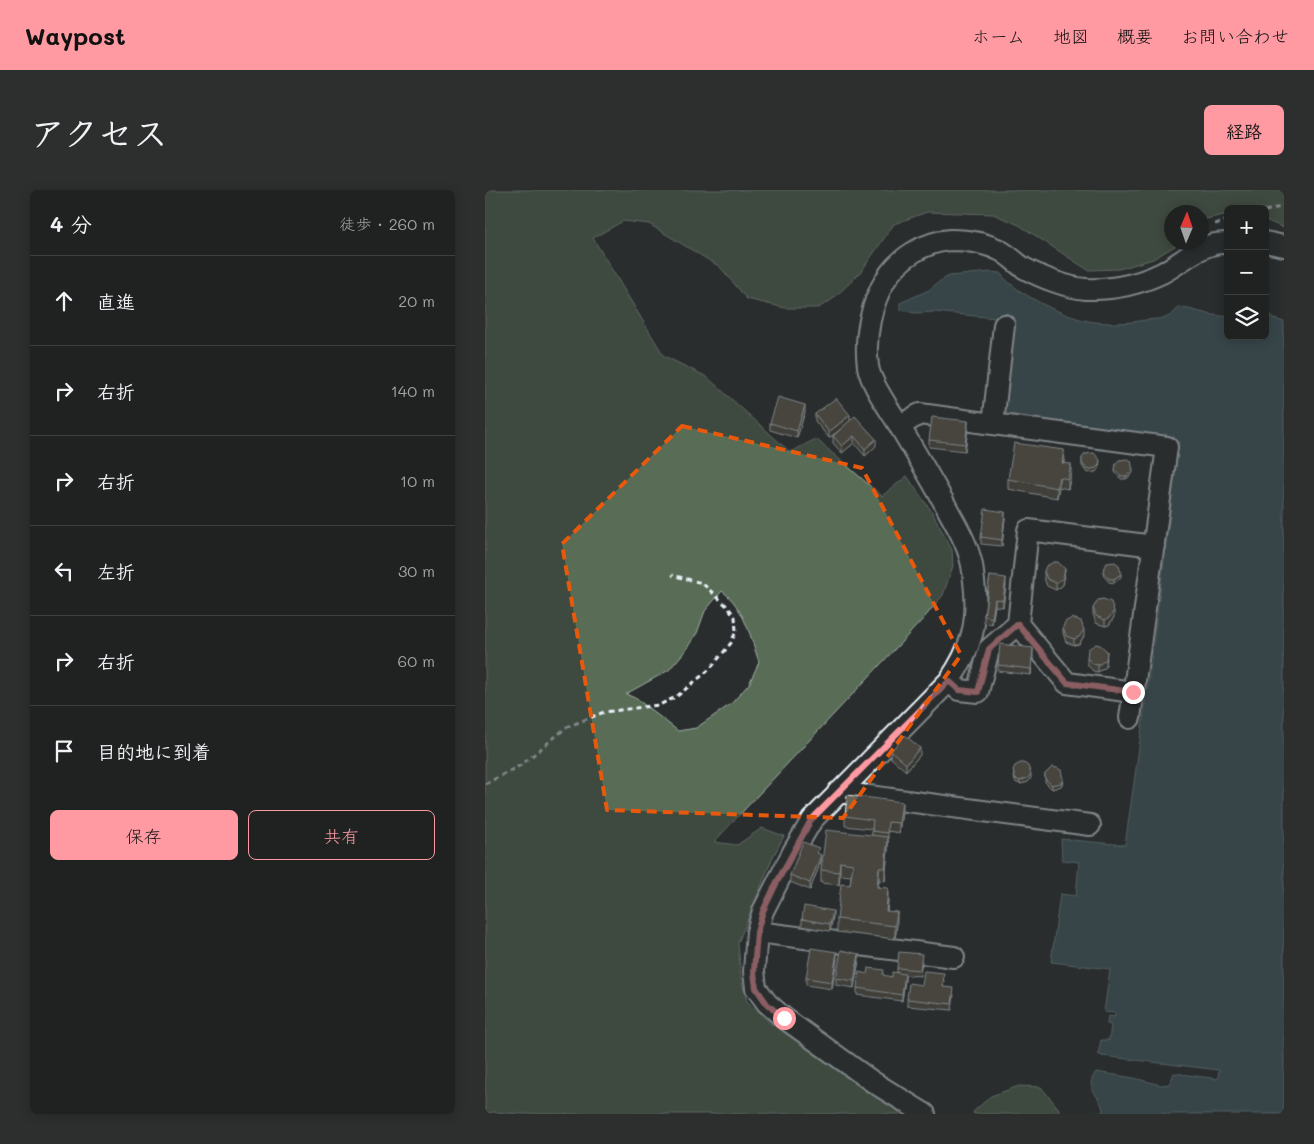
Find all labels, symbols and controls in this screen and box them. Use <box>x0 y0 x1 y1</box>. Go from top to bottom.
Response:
text: Waypost <box>25 20 126 51</box>
text: ホーム <box>972 24 1025 48</box>
text: 地図 <box>1053 24 1089 48</box>
text: 概要 <box>1117 24 1153 48</box>
text: お問い合わせ <box>1181 24 1289 48</box>
button: 経路 <box>1204 105 1284 155</box>
text: アクセス <box>30 109 168 155</box>
north arrow <box>1164 205 1209 250</box>
map controls <box>1224 205 1269 340</box>
button: + <box>1224 205 1269 250</box>
text: 4 分 <box>50 210 92 237</box>
text: 徒歩 · 260 m <box>339 213 435 234</box>
button: − <box>1224 250 1269 295</box>
icon: ahead <box>50 287 78 315</box>
text: 直進 <box>97 289 135 314</box>
text: 20 m <box>398 290 435 311</box>
button: layers <box>1224 295 1269 340</box>
icon: right <box>50 377 78 405</box>
text: 右折 <box>97 379 135 404</box>
text: 140 m <box>391 380 435 401</box>
icon: right <box>50 467 78 495</box>
text: 右折 <box>97 469 135 494</box>
text: 10 m <box>400 470 435 491</box>
icon: left <box>50 557 78 585</box>
text: 左折 <box>97 559 135 584</box>
text: 30 m <box>398 560 435 581</box>
icon: right <box>50 647 78 675</box>
text: 右折 <box>97 649 135 674</box>
text: 60 m <box>398 650 435 671</box>
route end <box>1122 681 1145 704</box>
icon: arrive <box>50 737 78 765</box>
text: 目的地に到着 <box>97 739 211 764</box>
button: 保存 <box>50 810 238 860</box>
button: 共有 <box>248 810 435 860</box>
route start <box>773 1007 796 1030</box>

